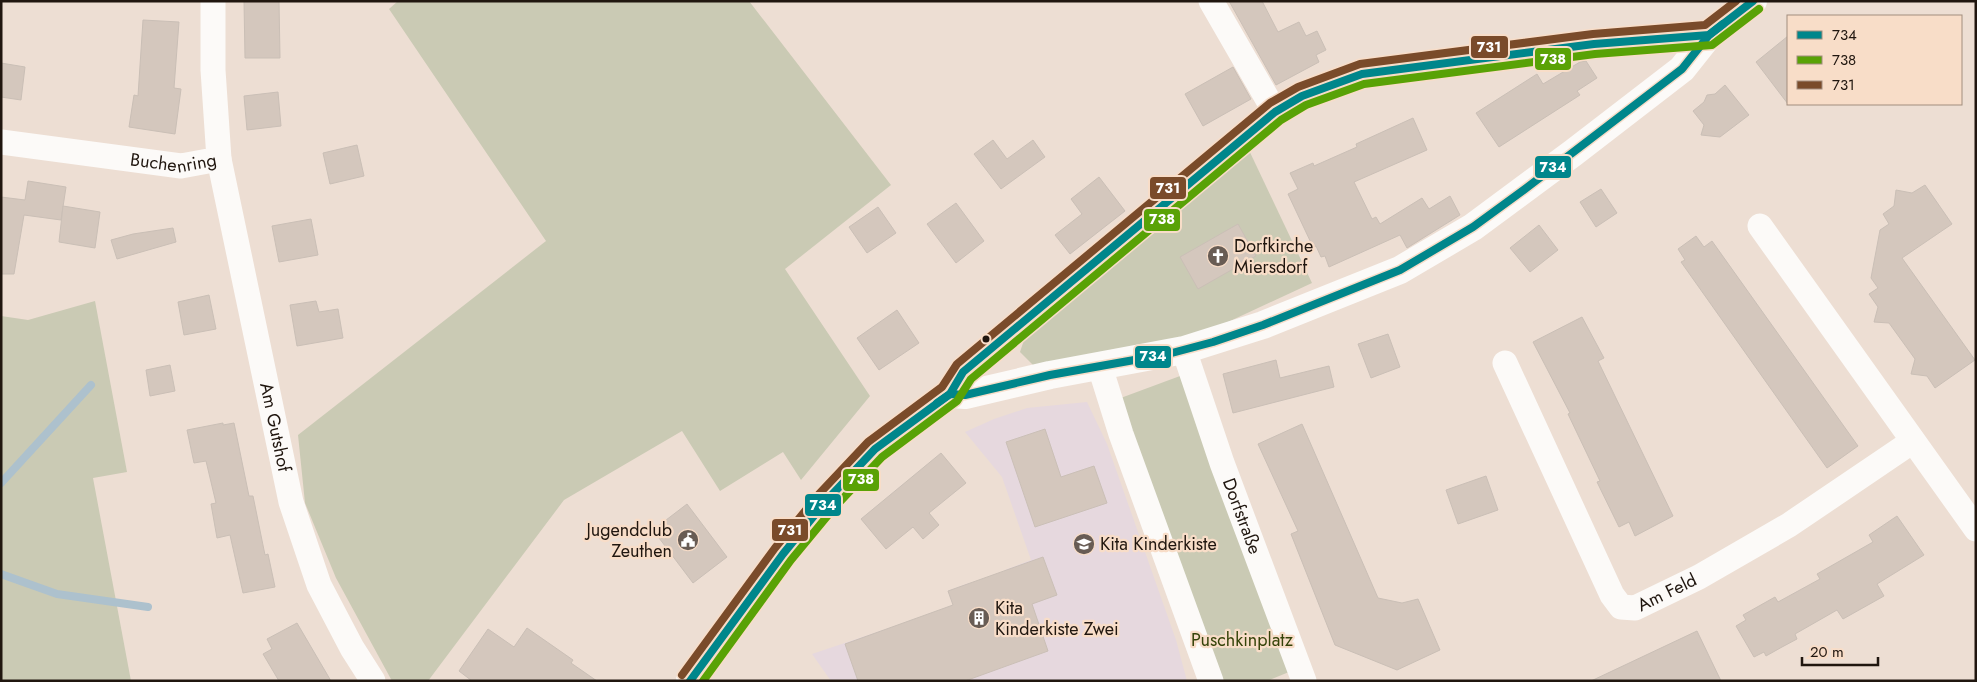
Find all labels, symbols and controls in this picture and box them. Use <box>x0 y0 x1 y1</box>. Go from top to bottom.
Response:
legend <box>1787 15 1962 105</box>
text: 734 <box>1832 24 1857 46</box>
line badge: 731 <box>1470 35 1509 59</box>
text: 731 <box>1477 37 1501 57</box>
line badge: 738 <box>1534 47 1572 71</box>
text: 738 <box>1540 49 1566 69</box>
text: 738 <box>1832 49 1856 71</box>
text: 731 <box>1832 74 1855 96</box>
street label: Buchenring <box>129 146 219 180</box>
line badge: 734 <box>1534 155 1572 179</box>
text: 734 <box>1540 157 1567 177</box>
line badge: 731 <box>1149 176 1187 200</box>
text: 731 <box>1156 178 1180 198</box>
line badge: 738 <box>1143 208 1181 232</box>
text: 738 <box>1149 209 1175 229</box>
place label: Dorfkirche Miersdorf <box>1234 233 1313 280</box>
church icon: Dorfkirche Miersdorf <box>1206 244 1230 268</box>
unlabelled marker <box>981 334 991 344</box>
line badge: 734 <box>1134 345 1172 369</box>
text: 734 <box>1140 346 1167 366</box>
street label: Am Gutshof <box>253 380 298 475</box>
line badge: 738 <box>842 468 880 492</box>
text: 738 <box>848 469 874 489</box>
street label: Dorfstraße <box>1216 474 1268 558</box>
line badge: 734 <box>804 493 842 517</box>
text: 734 <box>810 495 837 515</box>
place label: Jugendclub Zeuthen <box>585 517 672 564</box>
line badge: 731 <box>771 518 809 542</box>
text: 731 <box>778 520 802 540</box>
public building icon: Jugendclub Zeuthen <box>676 528 700 552</box>
place label: Kita Kinderkiste <box>1100 531 1217 557</box>
school or university icon: Kita Kinderkiste <box>1072 532 1096 556</box>
street label: Am Feld <box>1633 567 1701 618</box>
place label: Kita Kinderkiste Zwei <box>995 595 1119 642</box>
building icon: Kita Kinderkiste Zwei <box>967 606 991 630</box>
park label: Puschkinplatz <box>1191 627 1294 653</box>
scale bar <box>1802 634 1878 666</box>
text: 20 m <box>1810 641 1844 663</box>

